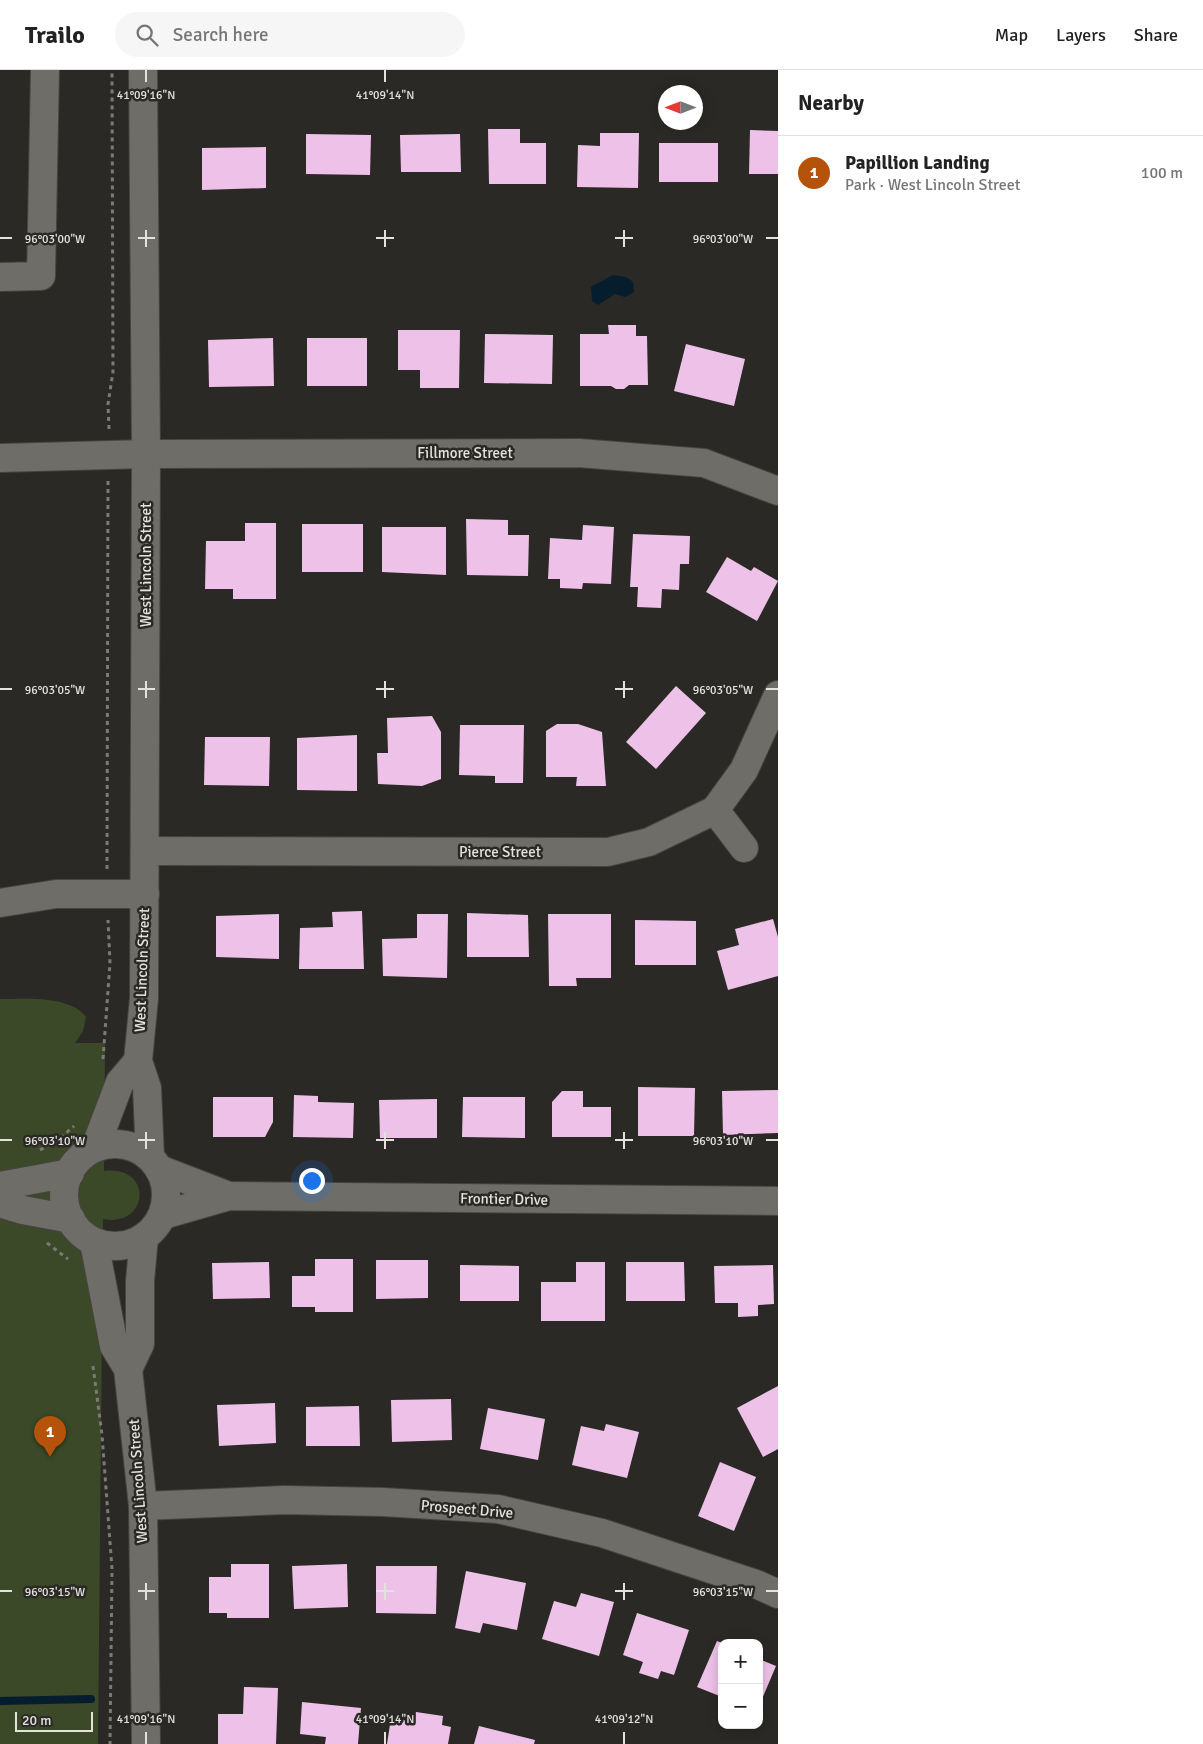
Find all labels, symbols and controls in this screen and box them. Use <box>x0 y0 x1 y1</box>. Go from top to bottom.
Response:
search box <box>115 12 465 57</box>
text: Trailo <box>25 20 85 50</box>
icon: search <box>133 21 161 49</box>
text: Search here <box>173 23 269 47</box>
text: Map <box>995 24 1028 46</box>
text: Layers <box>1056 24 1106 46</box>
text: Share <box>1134 24 1178 46</box>
north arrow <box>658 85 703 130</box>
text: 41°09'16"N <box>117 88 175 103</box>
text: 41°09'14"N <box>356 88 414 103</box>
text: Nearby <box>798 90 864 116</box>
text: Papillion Landing <box>845 151 990 175</box>
text: 1 <box>810 163 818 183</box>
text: 100 m <box>1141 163 1183 183</box>
text: Park · West Lincoln Street <box>845 175 1020 195</box>
text: 96°03'00"W <box>25 232 85 247</box>
text: 96°03'00"W <box>693 232 753 247</box>
street label: Fillmore Street <box>417 444 513 462</box>
street label: West Lincoln Street <box>137 503 155 627</box>
text: 96°03'05"W <box>25 683 85 698</box>
text: 96°03'05"W <box>693 683 753 698</box>
street label: Pierce Street <box>459 843 541 861</box>
street label: West Lincoln Street <box>131 908 153 1032</box>
text: 96°03'10"W <box>25 1134 85 1149</box>
text: 96°03'10"W <box>693 1134 753 1149</box>
your location <box>299 1168 325 1194</box>
street label: Frontier Drive <box>460 1189 548 1209</box>
pin: 1 <box>34 1416 66 1457</box>
street label: West Lincoln Street <box>125 1418 151 1544</box>
street label: Prospect Drive <box>420 1496 514 1522</box>
text: 96°03'15"W <box>25 1585 85 1600</box>
text: 96°03'15"W <box>693 1585 753 1600</box>
map controls <box>718 1639 763 1729</box>
button: + <box>718 1639 763 1684</box>
button: − <box>718 1684 763 1729</box>
scale bar <box>15 1709 92 1732</box>
text: 20 m <box>22 1712 51 1729</box>
text: 41°09'16"N <box>117 1712 175 1727</box>
text: 41°09'14"N <box>356 1712 414 1727</box>
text: 41°09'12"N <box>595 1712 653 1727</box>

